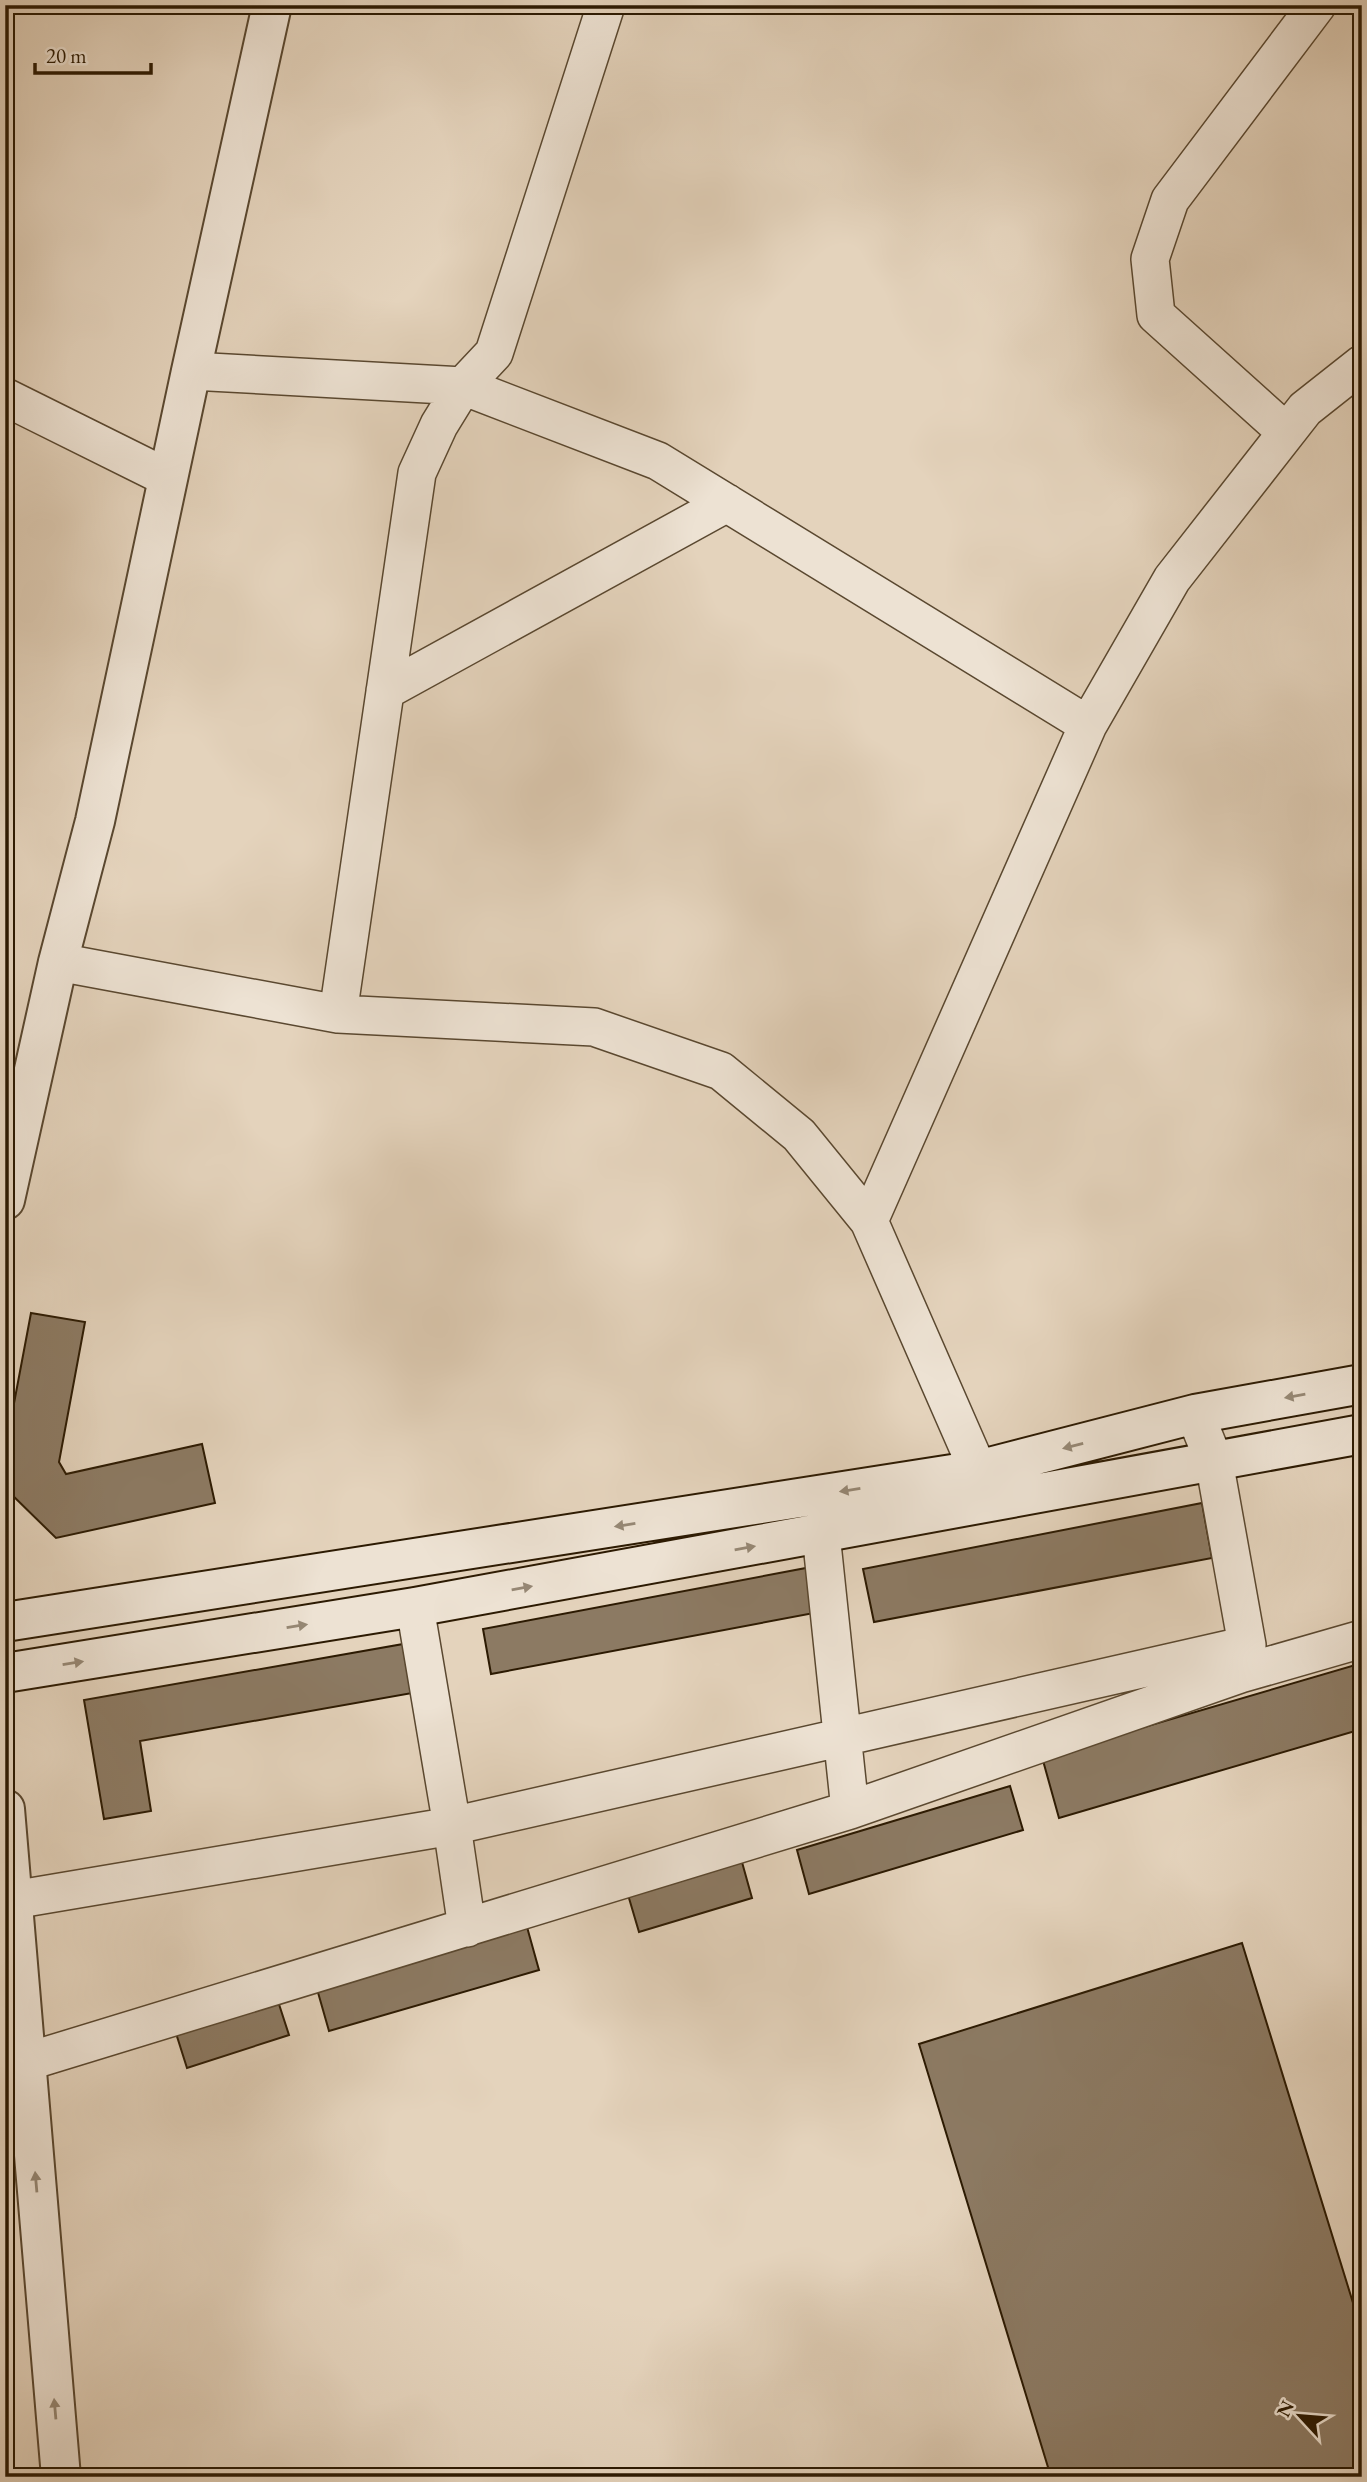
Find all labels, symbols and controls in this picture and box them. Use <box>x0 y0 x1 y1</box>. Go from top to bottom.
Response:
scale bar <box>35 32 150 76</box>
text: 20 m <box>46 42 87 69</box>
one-way arrow <box>1284 1391 1306 1402</box>
one-way arrow <box>1062 1441 1084 1452</box>
one-way arrow <box>839 1485 861 1496</box>
one-way arrow <box>614 1520 636 1531</box>
one-way arrow <box>735 1542 757 1553</box>
one-way arrow <box>511 1582 533 1593</box>
one-way arrow <box>286 1620 308 1631</box>
one-way arrow <box>62 1657 84 1668</box>
one-way arrow <box>30 2171 41 2193</box>
north arrow <box>1266 2380 1336 2450</box>
text: N <box>1271 2396 1300 2421</box>
one-way arrow <box>49 2398 60 2420</box>

